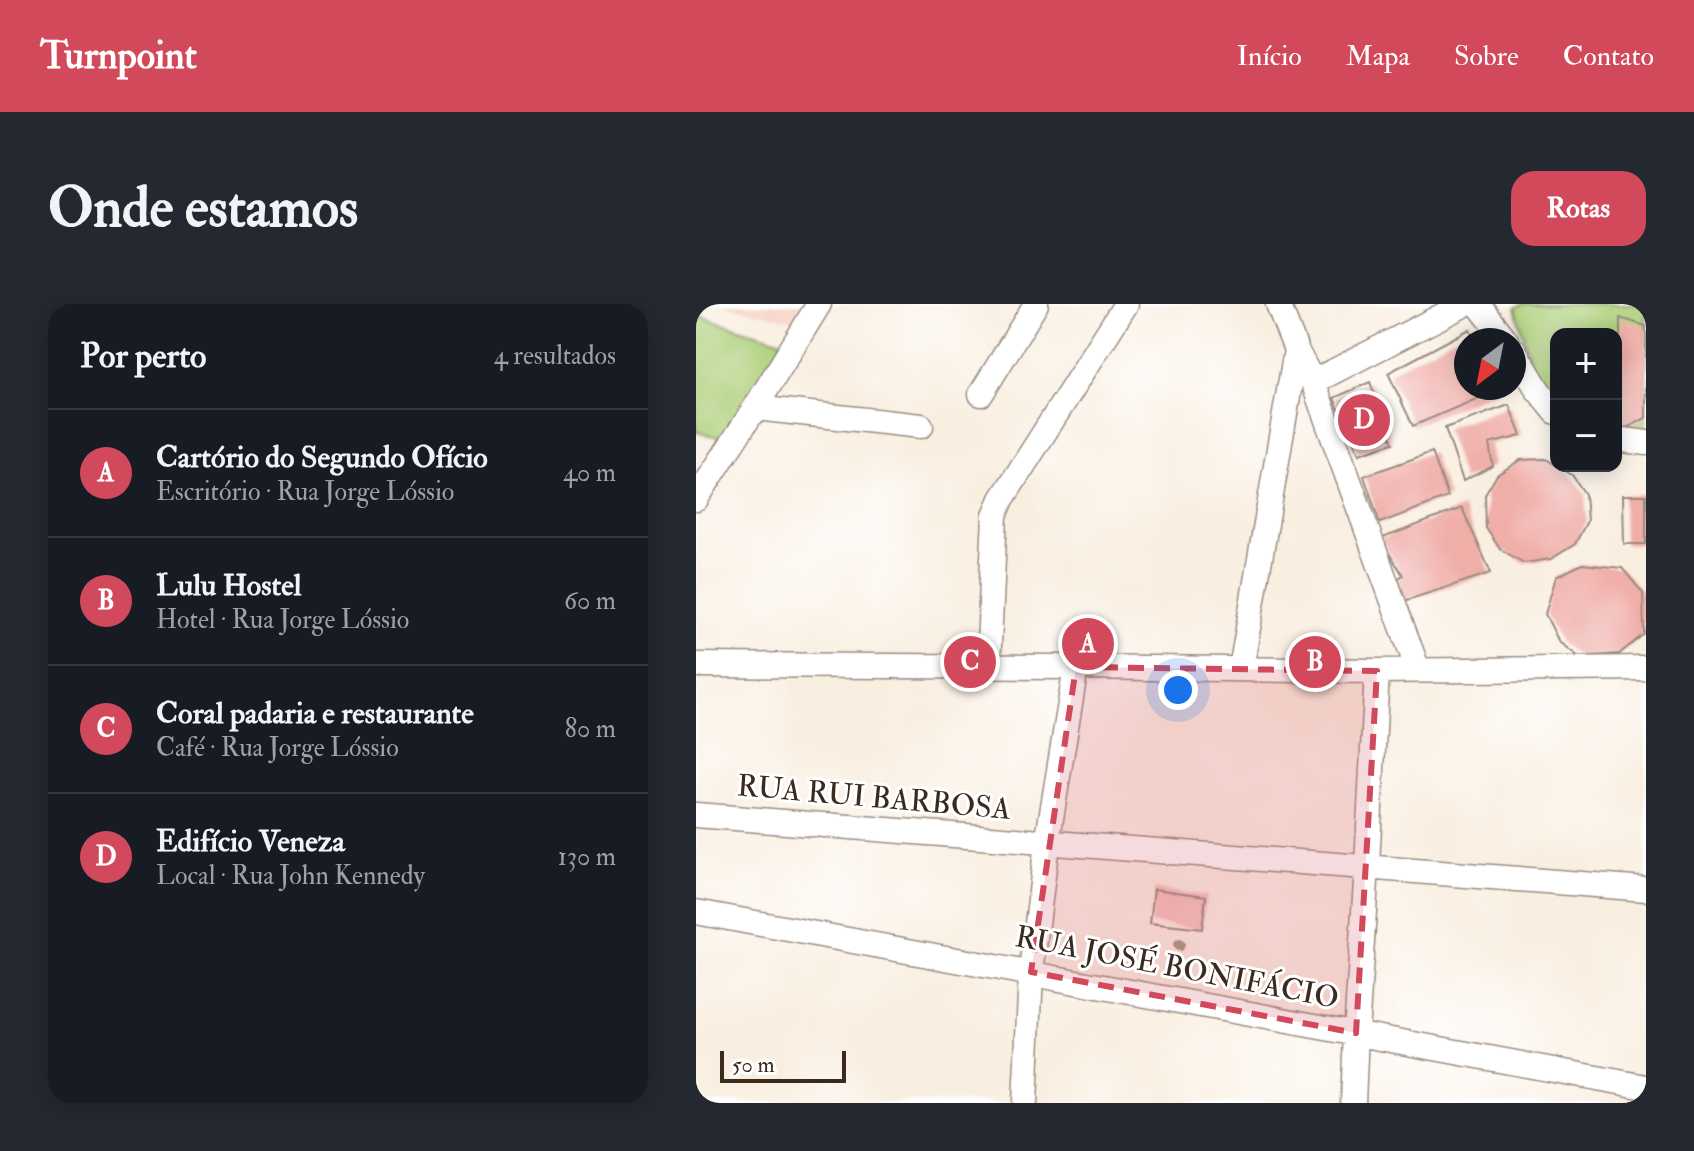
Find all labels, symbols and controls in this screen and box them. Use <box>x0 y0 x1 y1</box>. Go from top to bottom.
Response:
text: Turnpoint <box>40 32 197 80</box>
text: Início <box>1237 39 1302 74</box>
text: Mapa <box>1346 39 1410 74</box>
text: Sobre <box>1454 39 1519 74</box>
text: Contato <box>1563 39 1654 74</box>
button: Rotas <box>1511 171 1646 246</box>
text: Onde estamos <box>48 173 358 244</box>
north arrow <box>1454 328 1526 400</box>
map controls <box>1550 328 1622 472</box>
button: + <box>1550 328 1622 400</box>
text: Por perto <box>80 335 206 378</box>
text: 4 resultados <box>494 340 616 372</box>
pin: D <box>1338 390 1390 450</box>
button: − <box>1550 400 1622 472</box>
text: Cartório do Segundo Ofício <box>156 439 488 476</box>
text: A <box>98 457 114 489</box>
text: 40 m <box>563 457 616 489</box>
text: Escritório · Rua Jorge Lóssio <box>156 476 454 508</box>
text: Lulu Hostel <box>156 567 302 604</box>
text: B <box>97 585 115 617</box>
text: 60 m <box>564 585 616 617</box>
text: Hotel · Rua Jorge Lóssio <box>156 604 409 636</box>
pin: A <box>1062 614 1114 674</box>
pin: C <box>944 632 996 692</box>
pin: B <box>1289 632 1341 692</box>
your location <box>1158 670 1198 710</box>
text: Coral padaria e restaurante <box>156 695 474 732</box>
text: C <box>96 713 116 745</box>
text: 80 m <box>565 713 616 745</box>
text: Café · Rua Jorge Lóssio <box>156 732 399 764</box>
street label: RUA RUI BARBOSA <box>736 767 1012 828</box>
text: Edifício Veneza <box>156 823 345 860</box>
text: D <box>95 841 117 873</box>
text: 130 m <box>558 841 616 873</box>
text: Local · Rua John Kennedy <box>156 860 425 892</box>
street label: RUA JOSÉ BONIFÁCIO <box>1012 917 1342 1017</box>
scale bar <box>720 1047 846 1083</box>
text: 50 m <box>732 1051 774 1079</box>

